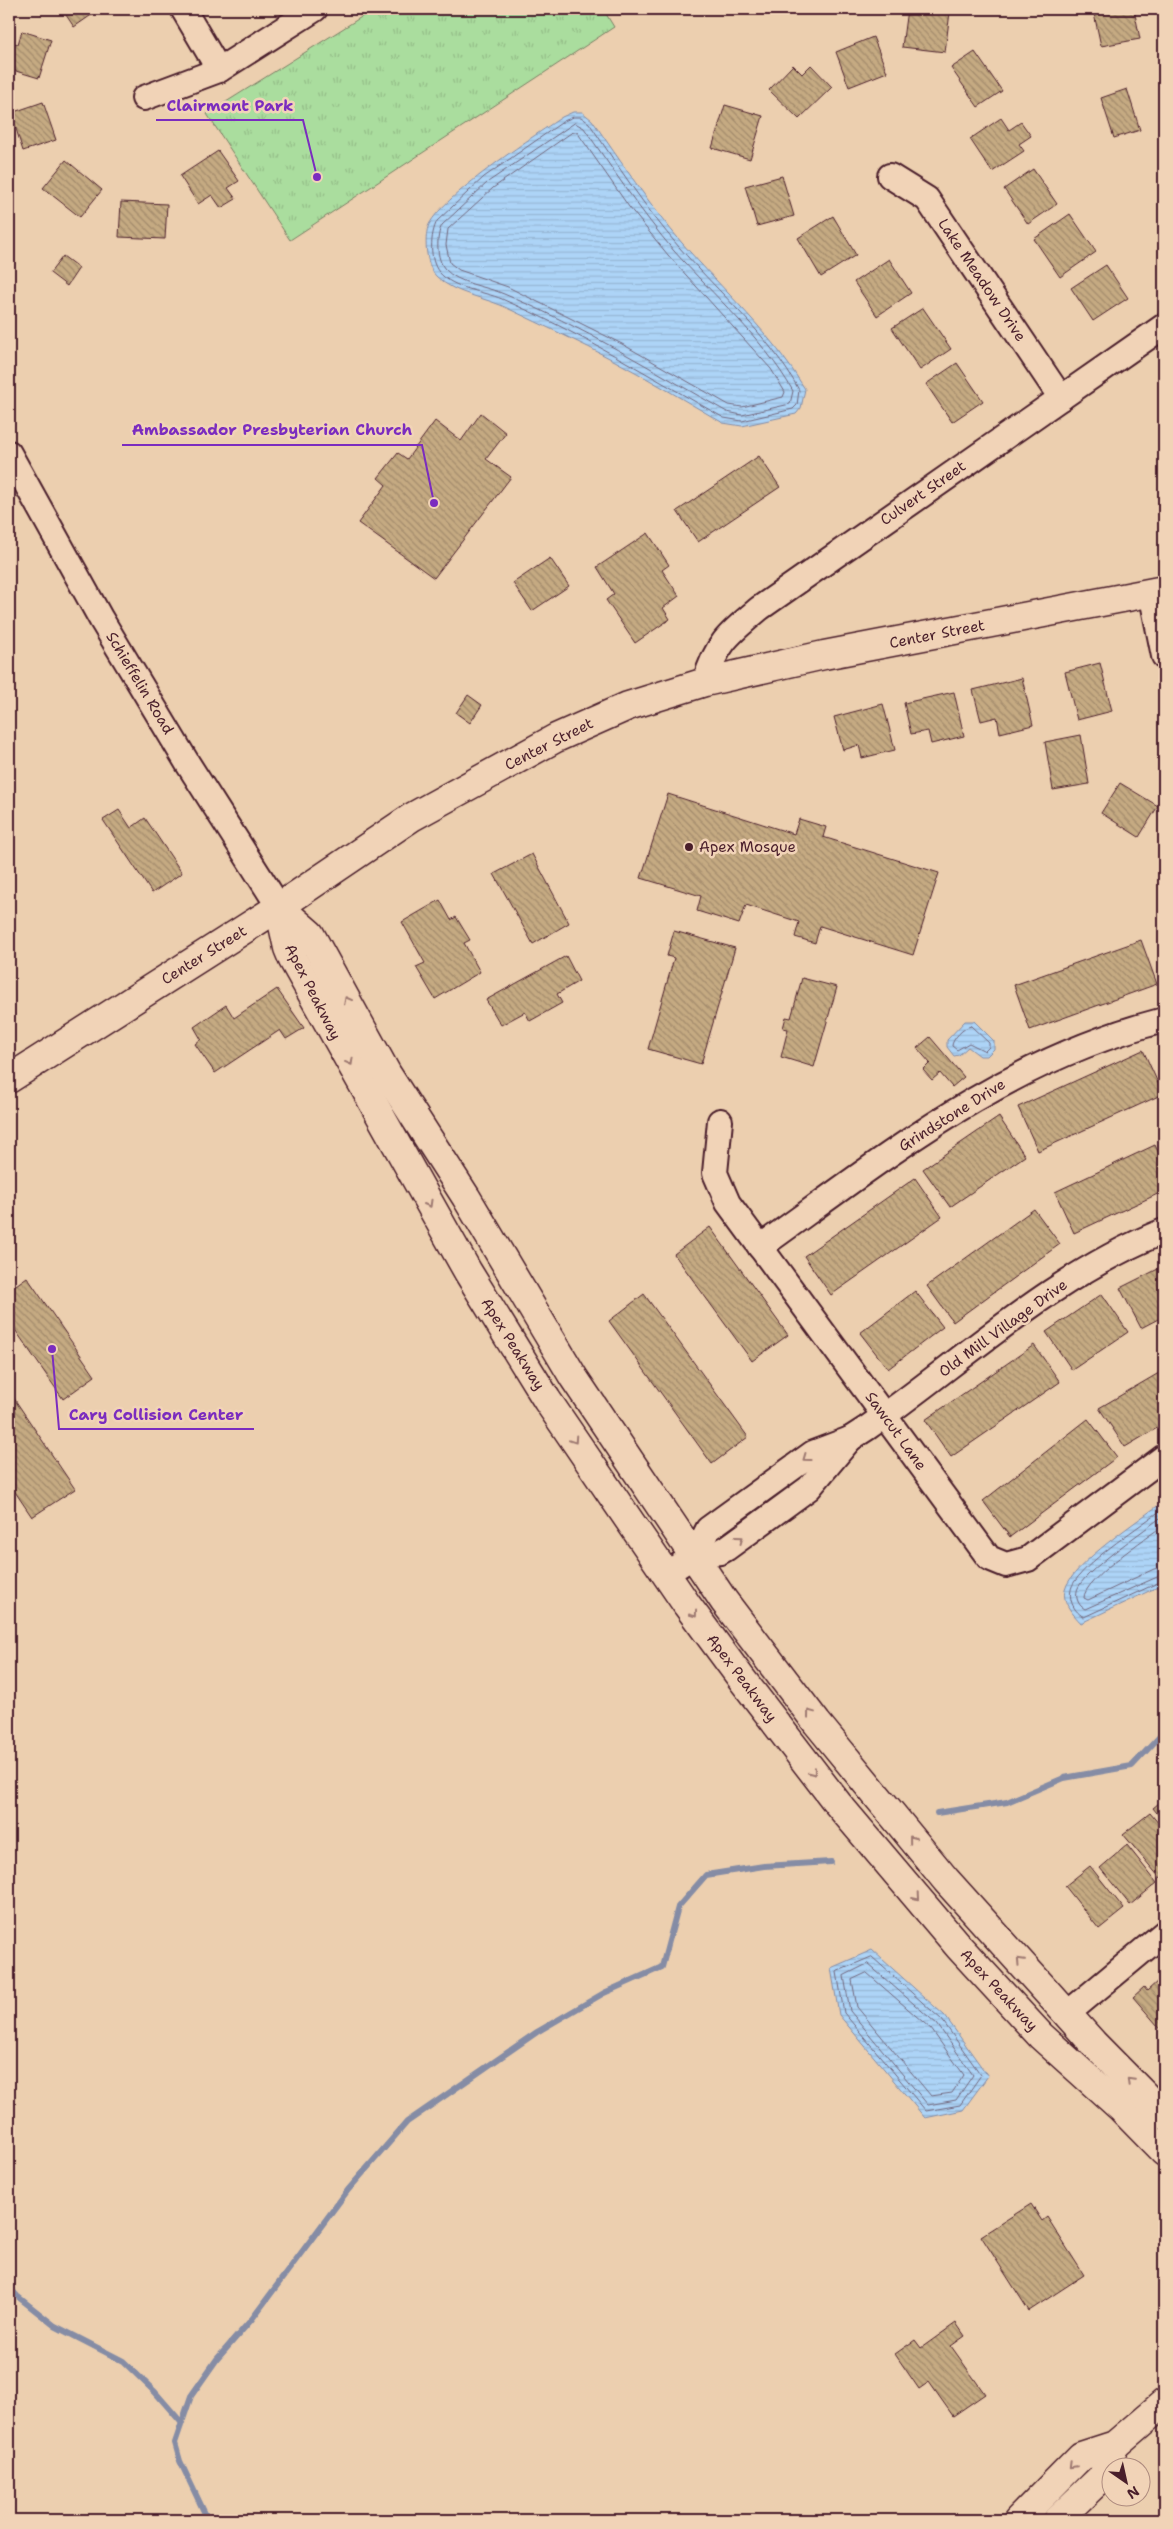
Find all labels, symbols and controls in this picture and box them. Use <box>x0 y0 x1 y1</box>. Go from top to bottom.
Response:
callout: Clairmont Park <box>156 89 303 120</box>
text: Clairmont Park <box>167 95 293 116</box>
street label: Lake Meadow Drive <box>933 215 1031 345</box>
callout: Ambassador Presbyterian Church <box>122 414 422 445</box>
text: Ambassador Presbyterian Church <box>132 419 413 440</box>
street label: Culvert Street <box>876 456 970 530</box>
street label: Center Street <box>888 615 986 653</box>
street label: Schieffelin Road <box>101 628 179 738</box>
street label: Center Street <box>501 713 597 775</box>
place label: Apex Mosque <box>699 837 796 857</box>
marker: Apex Mosque <box>683 841 695 853</box>
street label: Center Street <box>158 921 250 989</box>
street label: Apex Peakway <box>280 940 346 1044</box>
one-way arrow <box>343 997 353 1006</box>
one-way arrow <box>344 1057 354 1066</box>
street label: Grindstone Drive <box>895 1074 1009 1156</box>
one-way arrow <box>423 1198 433 1207</box>
street label: Old Mill Village Drive <box>935 1275 1071 1381</box>
street label: Apex Peakway <box>477 1294 549 1394</box>
street label: Sawcut Lane <box>861 1388 931 1474</box>
callout: Cary Collision Center <box>59 1398 254 1429</box>
text: Cary Collision Center <box>69 1404 244 1425</box>
one-way arrow <box>568 1434 577 1444</box>
one-way arrow <box>802 1452 812 1461</box>
one-way arrow <box>734 1536 743 1545</box>
one-way arrow <box>688 1609 697 1618</box>
street label: Apex Peakway <box>702 1630 782 1726</box>
one-way arrow <box>807 1710 815 1719</box>
one-way arrow <box>808 1766 816 1775</box>
one-way arrow <box>910 1836 918 1845</box>
one-way arrow <box>912 1891 920 1900</box>
street label: Apex Peakway <box>956 1945 1042 2035</box>
one-way arrow <box>1017 1957 1026 1966</box>
one-way arrow <box>1127 2077 1136 2086</box>
north arrow <box>1100 2456 1150 2506</box>
one-way arrow <box>1069 2460 1078 2469</box>
text: N <box>1124 2482 1143 2503</box>

